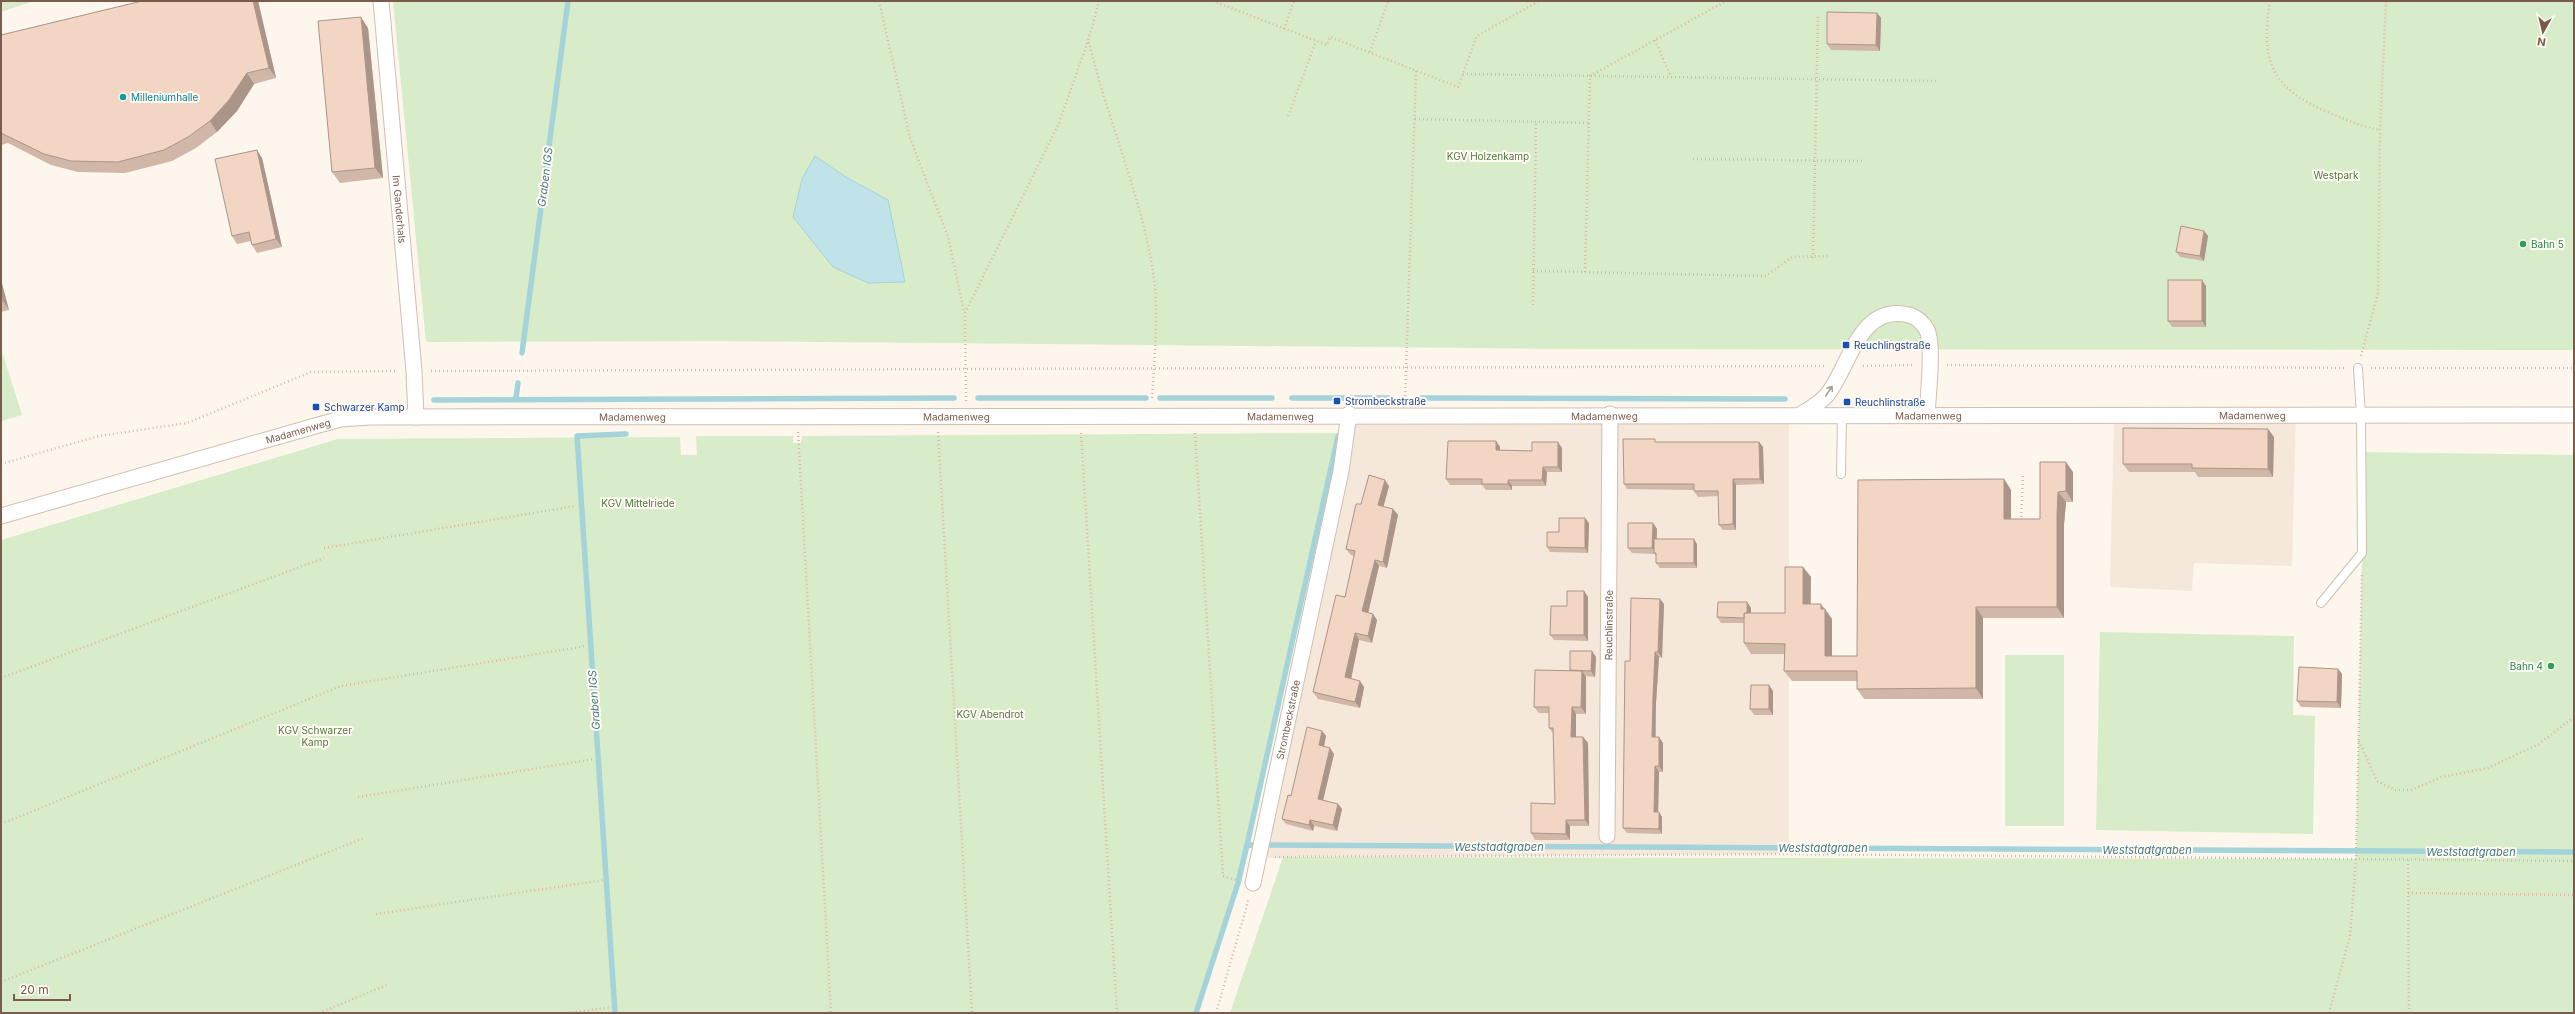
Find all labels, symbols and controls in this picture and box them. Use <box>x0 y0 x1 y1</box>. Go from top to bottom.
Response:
north arrow <box>2523 12 2563 52</box>
text: N <box>2536 34 2547 49</box>
place label: Milleniumhalle <box>131 91 199 103</box>
marker: Milleniumhalle <box>118 92 128 102</box>
water label: Graben IGS <box>534 146 556 208</box>
park label: KGV Holzenkamp <box>1447 150 1529 162</box>
park label: Westpark <box>2314 169 2359 181</box>
street label: Im Ganderhals <box>391 175 409 244</box>
place label: Bahn 5 <box>2531 238 2564 250</box>
marker: Bahn 5 <box>2518 239 2528 249</box>
place label: Reuchlingstraße <box>1854 339 1931 351</box>
marker: Reuchlingstraße <box>1841 340 1851 350</box>
one-way arrow <box>1825 385 1833 397</box>
place label: Strombeckstraße <box>1345 395 1426 407</box>
marker: Strombeckstraße <box>1332 396 1342 406</box>
place label: Reuchlinstraße <box>1855 396 1926 408</box>
marker: Reuchlinstraße <box>1842 397 1852 407</box>
place label: Schwarzer Kamp <box>324 401 405 413</box>
marker: Schwarzer Kamp <box>311 402 321 412</box>
street label: Madamenweg <box>2219 409 2286 421</box>
street label: Madamenweg <box>923 410 990 422</box>
street label: Madamenweg <box>1247 410 1314 422</box>
street label: Madamenweg <box>1571 410 1638 422</box>
street label: Madamenweg <box>1895 410 1962 422</box>
street label: Madamenweg <box>599 411 666 423</box>
street label: Madamenweg <box>264 416 332 446</box>
park label: KGV Mittelriede <box>601 497 675 509</box>
street label: Reuchlinstraße <box>1602 590 1615 660</box>
place label: Bahn 4 <box>2510 660 2543 672</box>
marker: Bahn 4 <box>2546 661 2556 671</box>
water label: Graben IGS <box>585 670 603 730</box>
street label: Strombeckstraße <box>1274 679 1302 761</box>
park label: KGV Abendrot <box>956 708 1024 720</box>
park label: KGV Schwarzer Kamp <box>278 724 352 748</box>
water label: Weststadtgraben <box>1454 840 1544 854</box>
water label: Weststadtgraben <box>1778 841 1868 855</box>
water label: Weststadtgraben <box>2102 843 2192 857</box>
water label: Weststadtgraben <box>2426 845 2516 859</box>
scale bar <box>14 976 70 1002</box>
text: 20 m <box>20 982 49 997</box>

